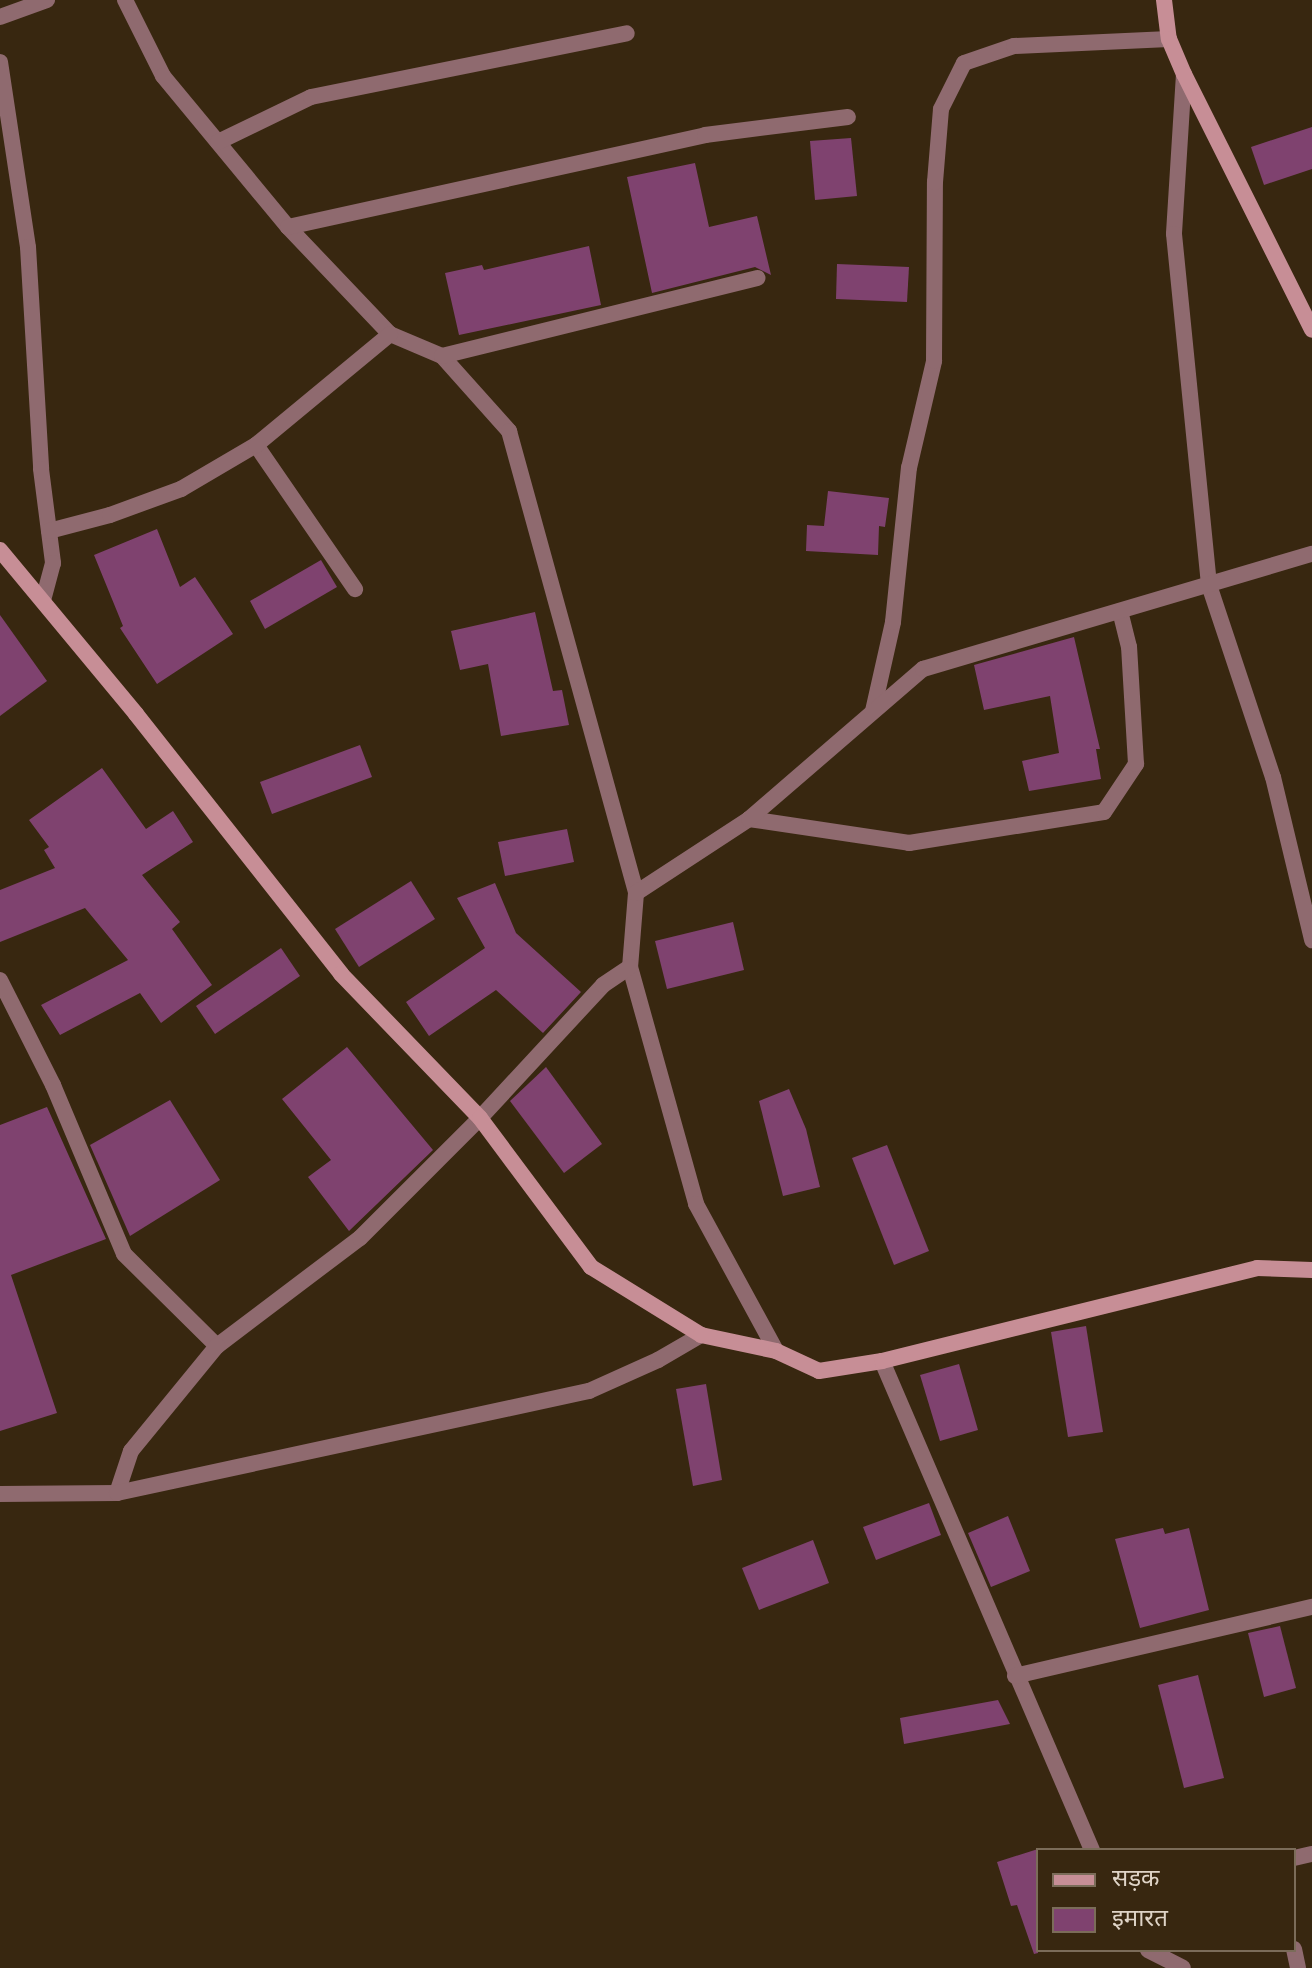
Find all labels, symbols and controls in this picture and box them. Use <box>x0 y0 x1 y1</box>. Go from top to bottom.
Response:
legend <box>1036 1848 1296 1952</box>
text: सड़क <box>1112 1864 1160 1892</box>
text: इमारत <box>1112 1904 1168 1932</box>

